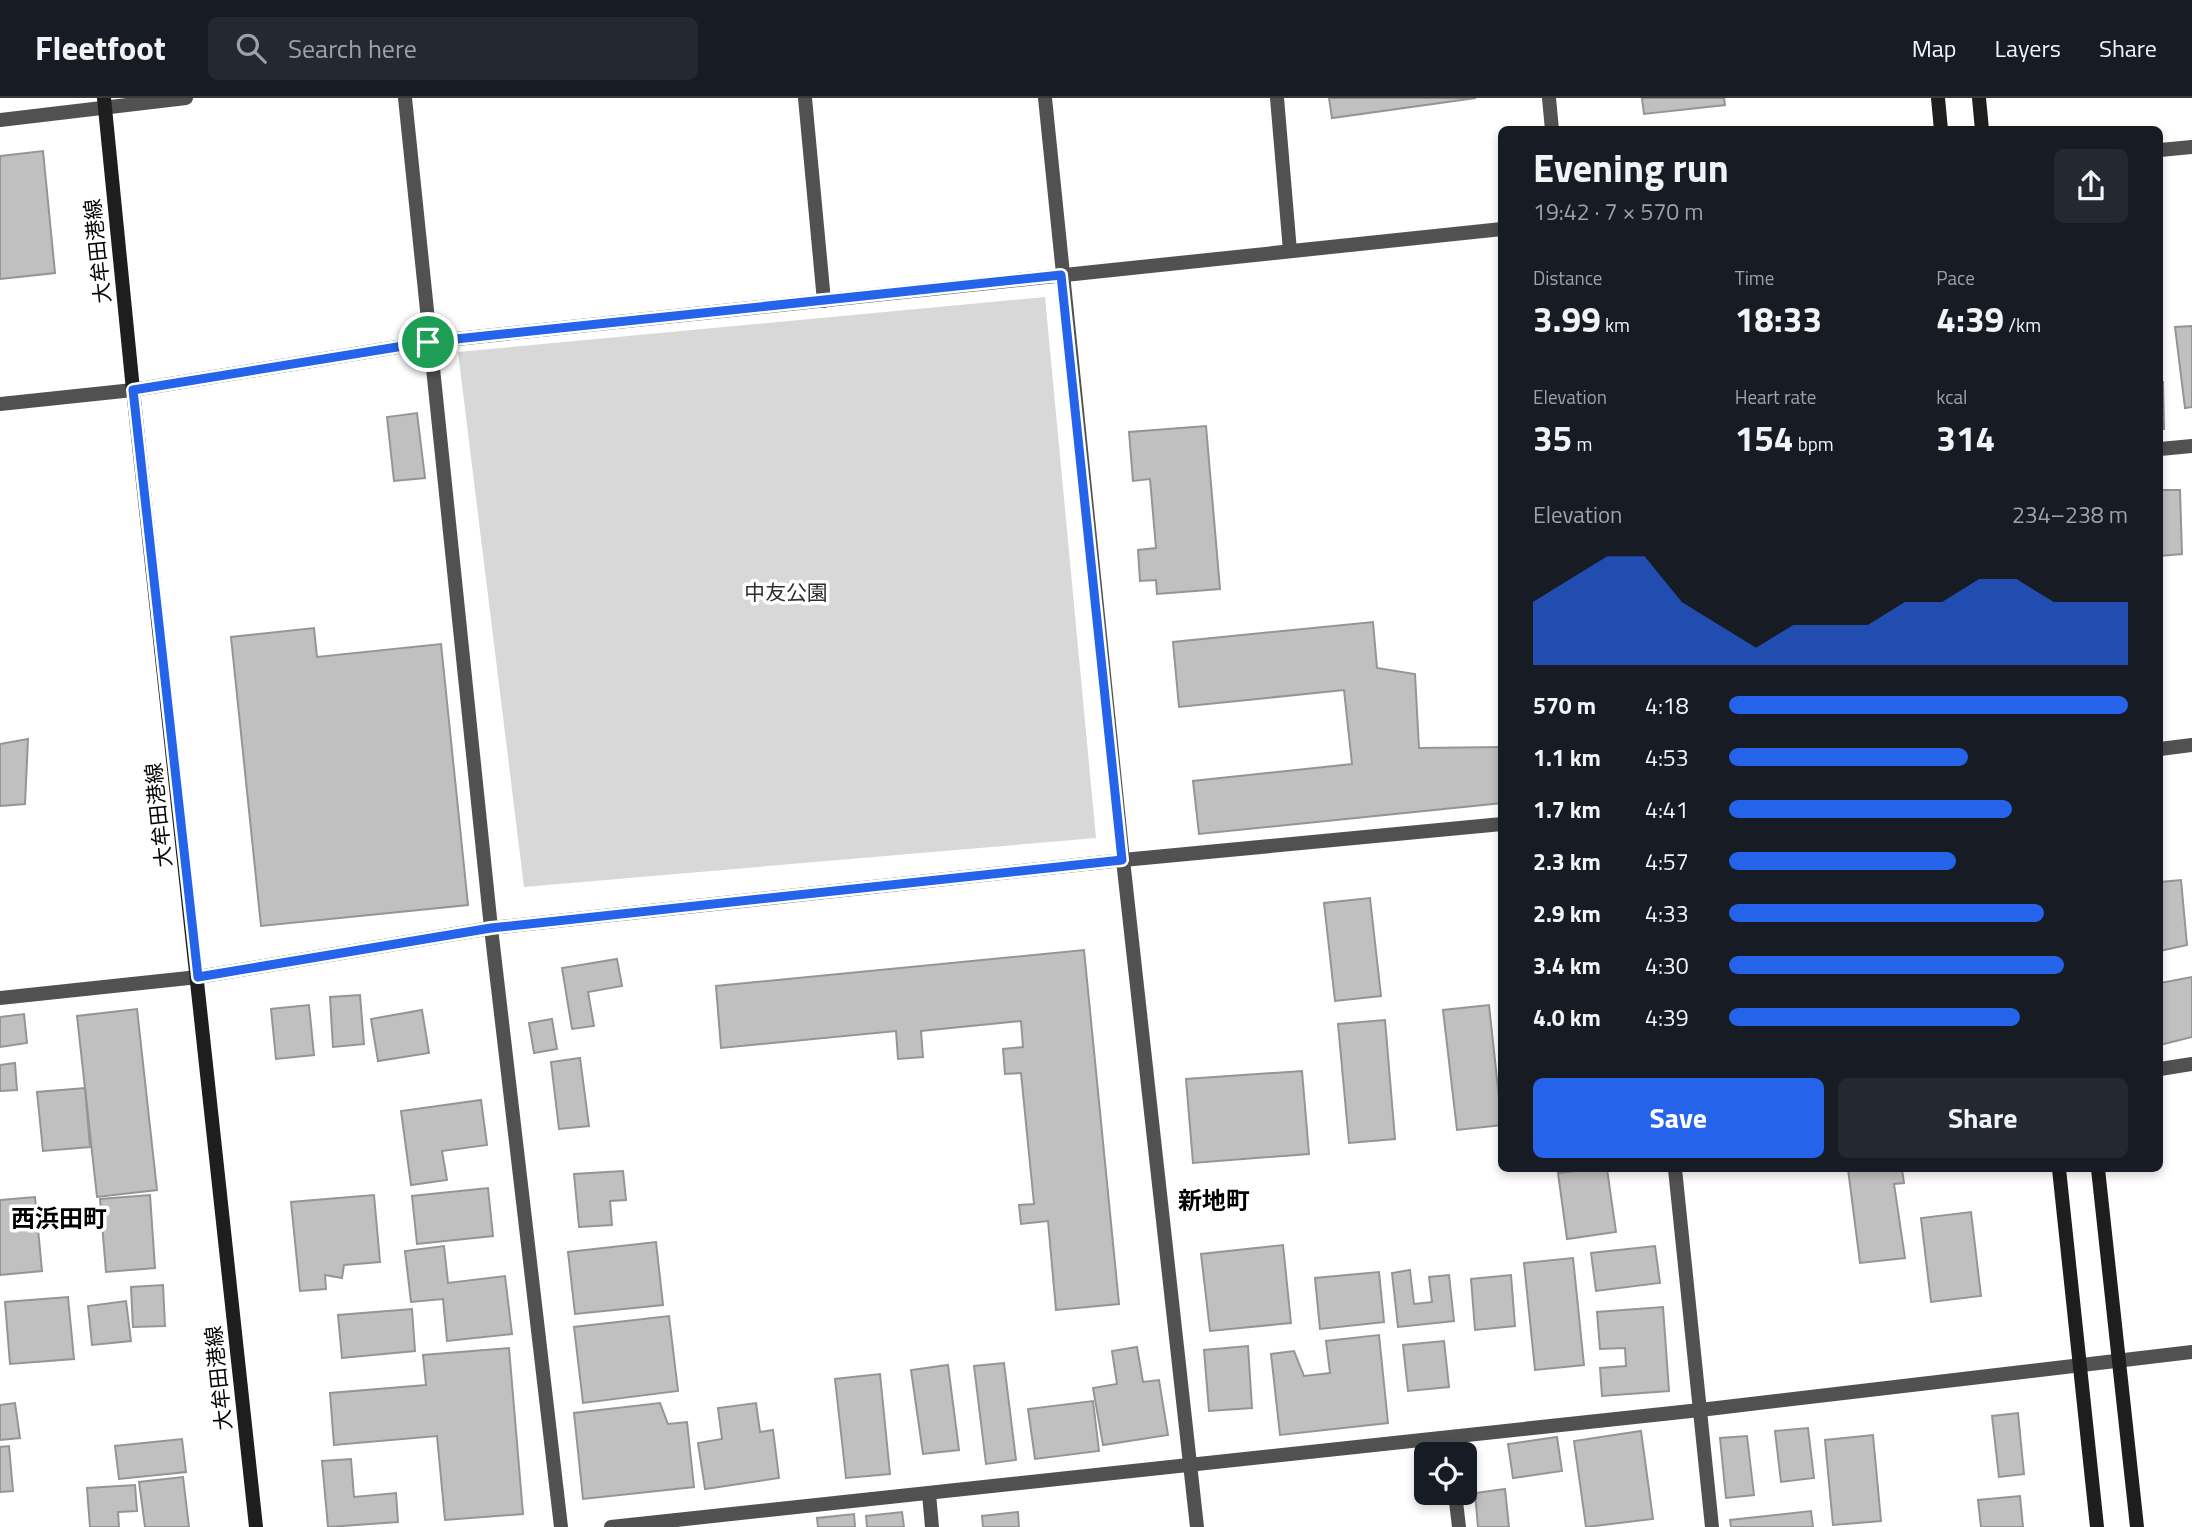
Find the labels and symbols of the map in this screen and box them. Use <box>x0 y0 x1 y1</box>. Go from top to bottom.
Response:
street label: 大牟田港線 <box>76 197 118 305</box>
pin <box>398 312 458 372</box>
park label: 中友公園 <box>744 576 828 608</box>
street label: 大牟田港線 <box>137 761 179 869</box>
district label: 新地町 <box>1178 1182 1250 1218</box>
district label: 西浜田町 <box>11 1200 107 1236</box>
street label: 大牟田港線 <box>197 1324 239 1432</box>

